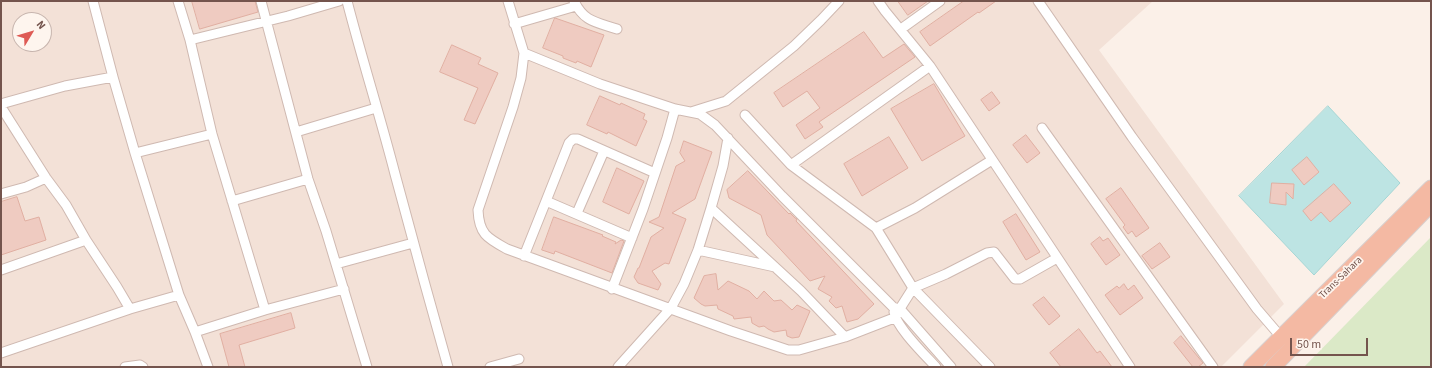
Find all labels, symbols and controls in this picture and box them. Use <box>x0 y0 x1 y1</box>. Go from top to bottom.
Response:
north arrow <box>12 12 52 52</box>
text: N <box>33 17 49 32</box>
street label: Trans-Sahara <box>1317 255 1365 301</box>
scale bar <box>1292 330 1370 356</box>
text: 50 m <box>1297 336 1321 353</box>

